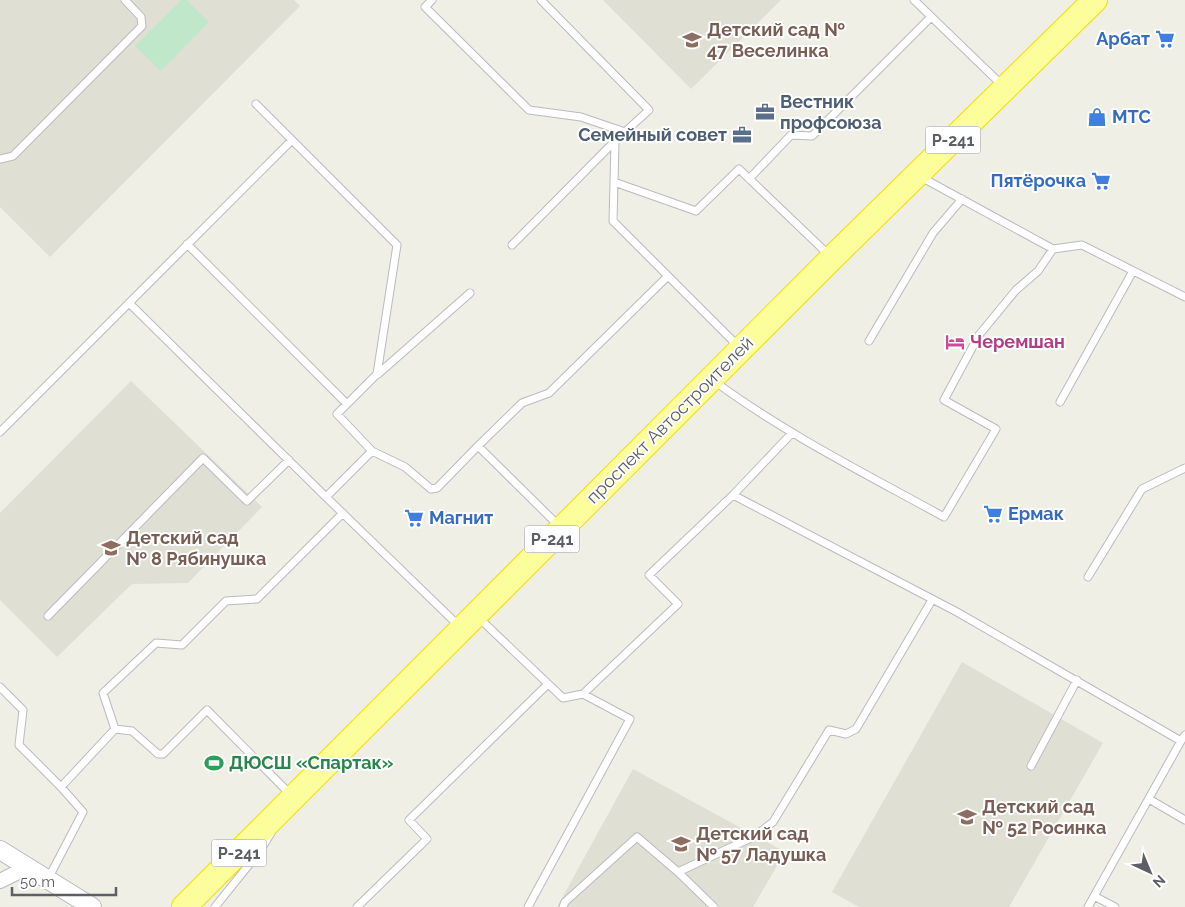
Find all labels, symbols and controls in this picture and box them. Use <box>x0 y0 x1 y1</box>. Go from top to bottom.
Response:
place label: Детский сад № 47 Веселинка <box>707 19 845 61</box>
place label: Арбат <box>1096 28 1150 49</box>
supermarket icon: Арбат <box>1154 28 1176 50</box>
school or university icon: Детский сад № 47 Веселинка <box>681 29 703 51</box>
place label: Вестник профсоюза <box>780 91 881 133</box>
office icon: Вестник профсоюза <box>754 101 776 123</box>
shop icon: МТС <box>1086 106 1108 128</box>
place label: МТС <box>1112 106 1151 127</box>
place label: Семейный совет <box>578 124 727 145</box>
office icon: Семейный совет <box>731 124 753 146</box>
road number: Р-241 <box>926 126 980 154</box>
place label: Пятёрочка <box>990 170 1086 191</box>
supermarket icon: Пятёрочка <box>1090 170 1112 192</box>
hotel icon: Черемшан <box>944 331 966 353</box>
place label: Черемшан <box>970 331 1065 352</box>
street label: проспект Автостроителей <box>582 332 757 507</box>
supermarket icon: Ермак <box>982 503 1004 525</box>
place label: Ермак <box>1008 503 1064 524</box>
supermarket icon: Магнит <box>403 507 425 529</box>
place label: Магнит <box>429 507 493 528</box>
road number: Р-241 <box>524 526 580 552</box>
place label: Детский сад № 8 Рябинушка <box>126 527 266 569</box>
school or university icon: Детский сад № 8 Рябинушка <box>100 537 122 559</box>
sports icon: ДЮСШ «Спартак» <box>203 752 225 774</box>
place label: ДЮСШ «Спартак» <box>229 752 394 773</box>
place label: Детский сад № 52 Росинка <box>982 796 1106 838</box>
school or university icon: Детский сад № 52 Росинка <box>956 806 978 828</box>
place label: Детский сад № 57 Ладушка <box>696 823 826 865</box>
school or university icon: Детский сад № 57 Ладушка <box>670 833 692 855</box>
road number: Р-241 <box>212 840 266 866</box>
north arrow <box>1125 847 1175 897</box>
scale bar <box>12 864 116 896</box>
text: N <box>1150 872 1168 891</box>
text: 50 m <box>20 873 55 891</box>

